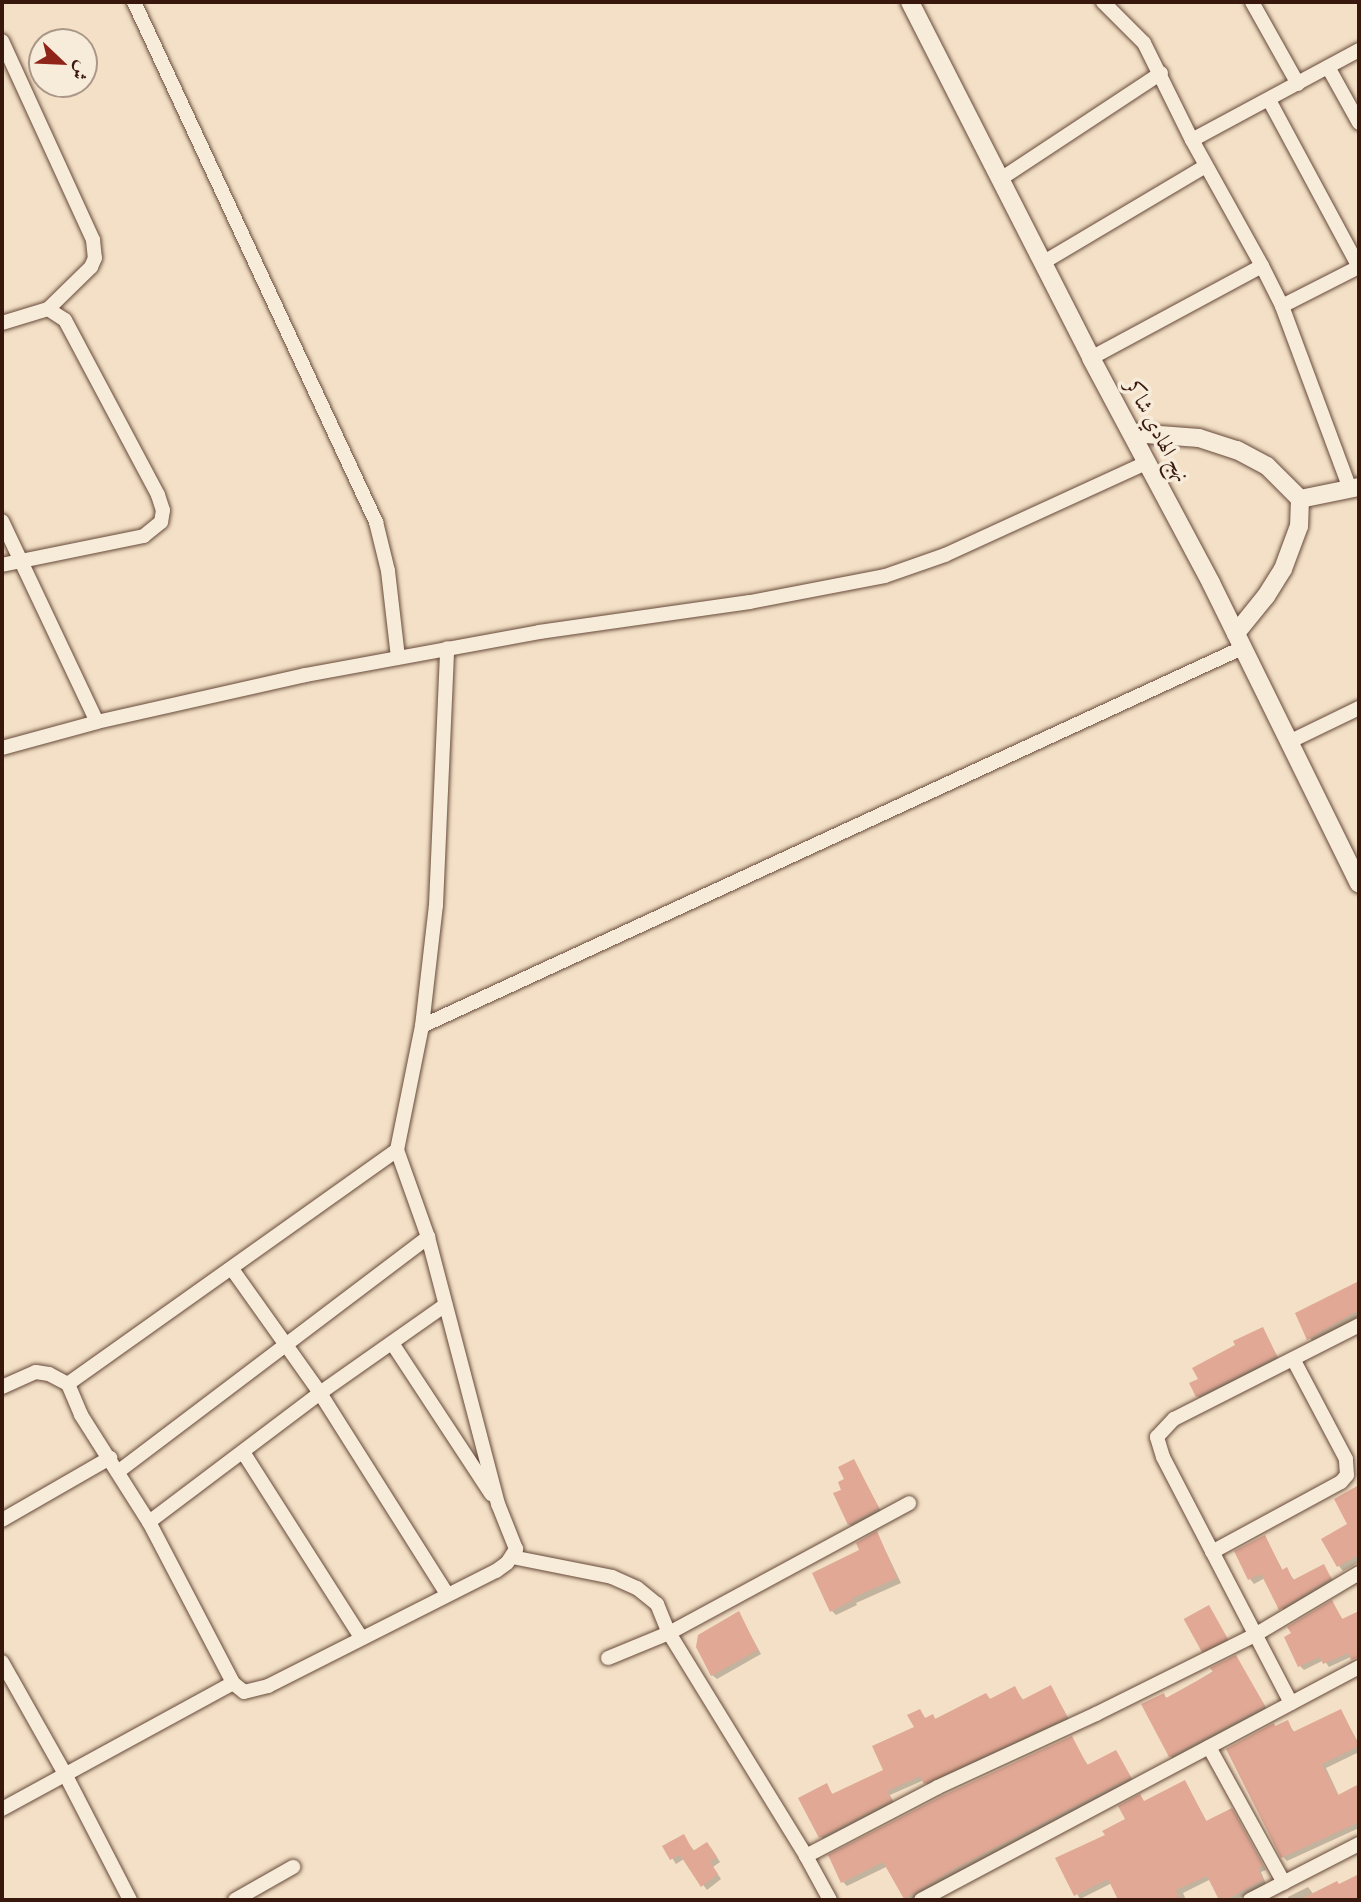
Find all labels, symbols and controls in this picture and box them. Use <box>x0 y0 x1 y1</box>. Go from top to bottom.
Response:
north arrow <box>28 28 98 98</box>
text: ش <box>66 57 95 84</box>
street label: نهج الهادي شاكر <box>1120 376 1194 486</box>

